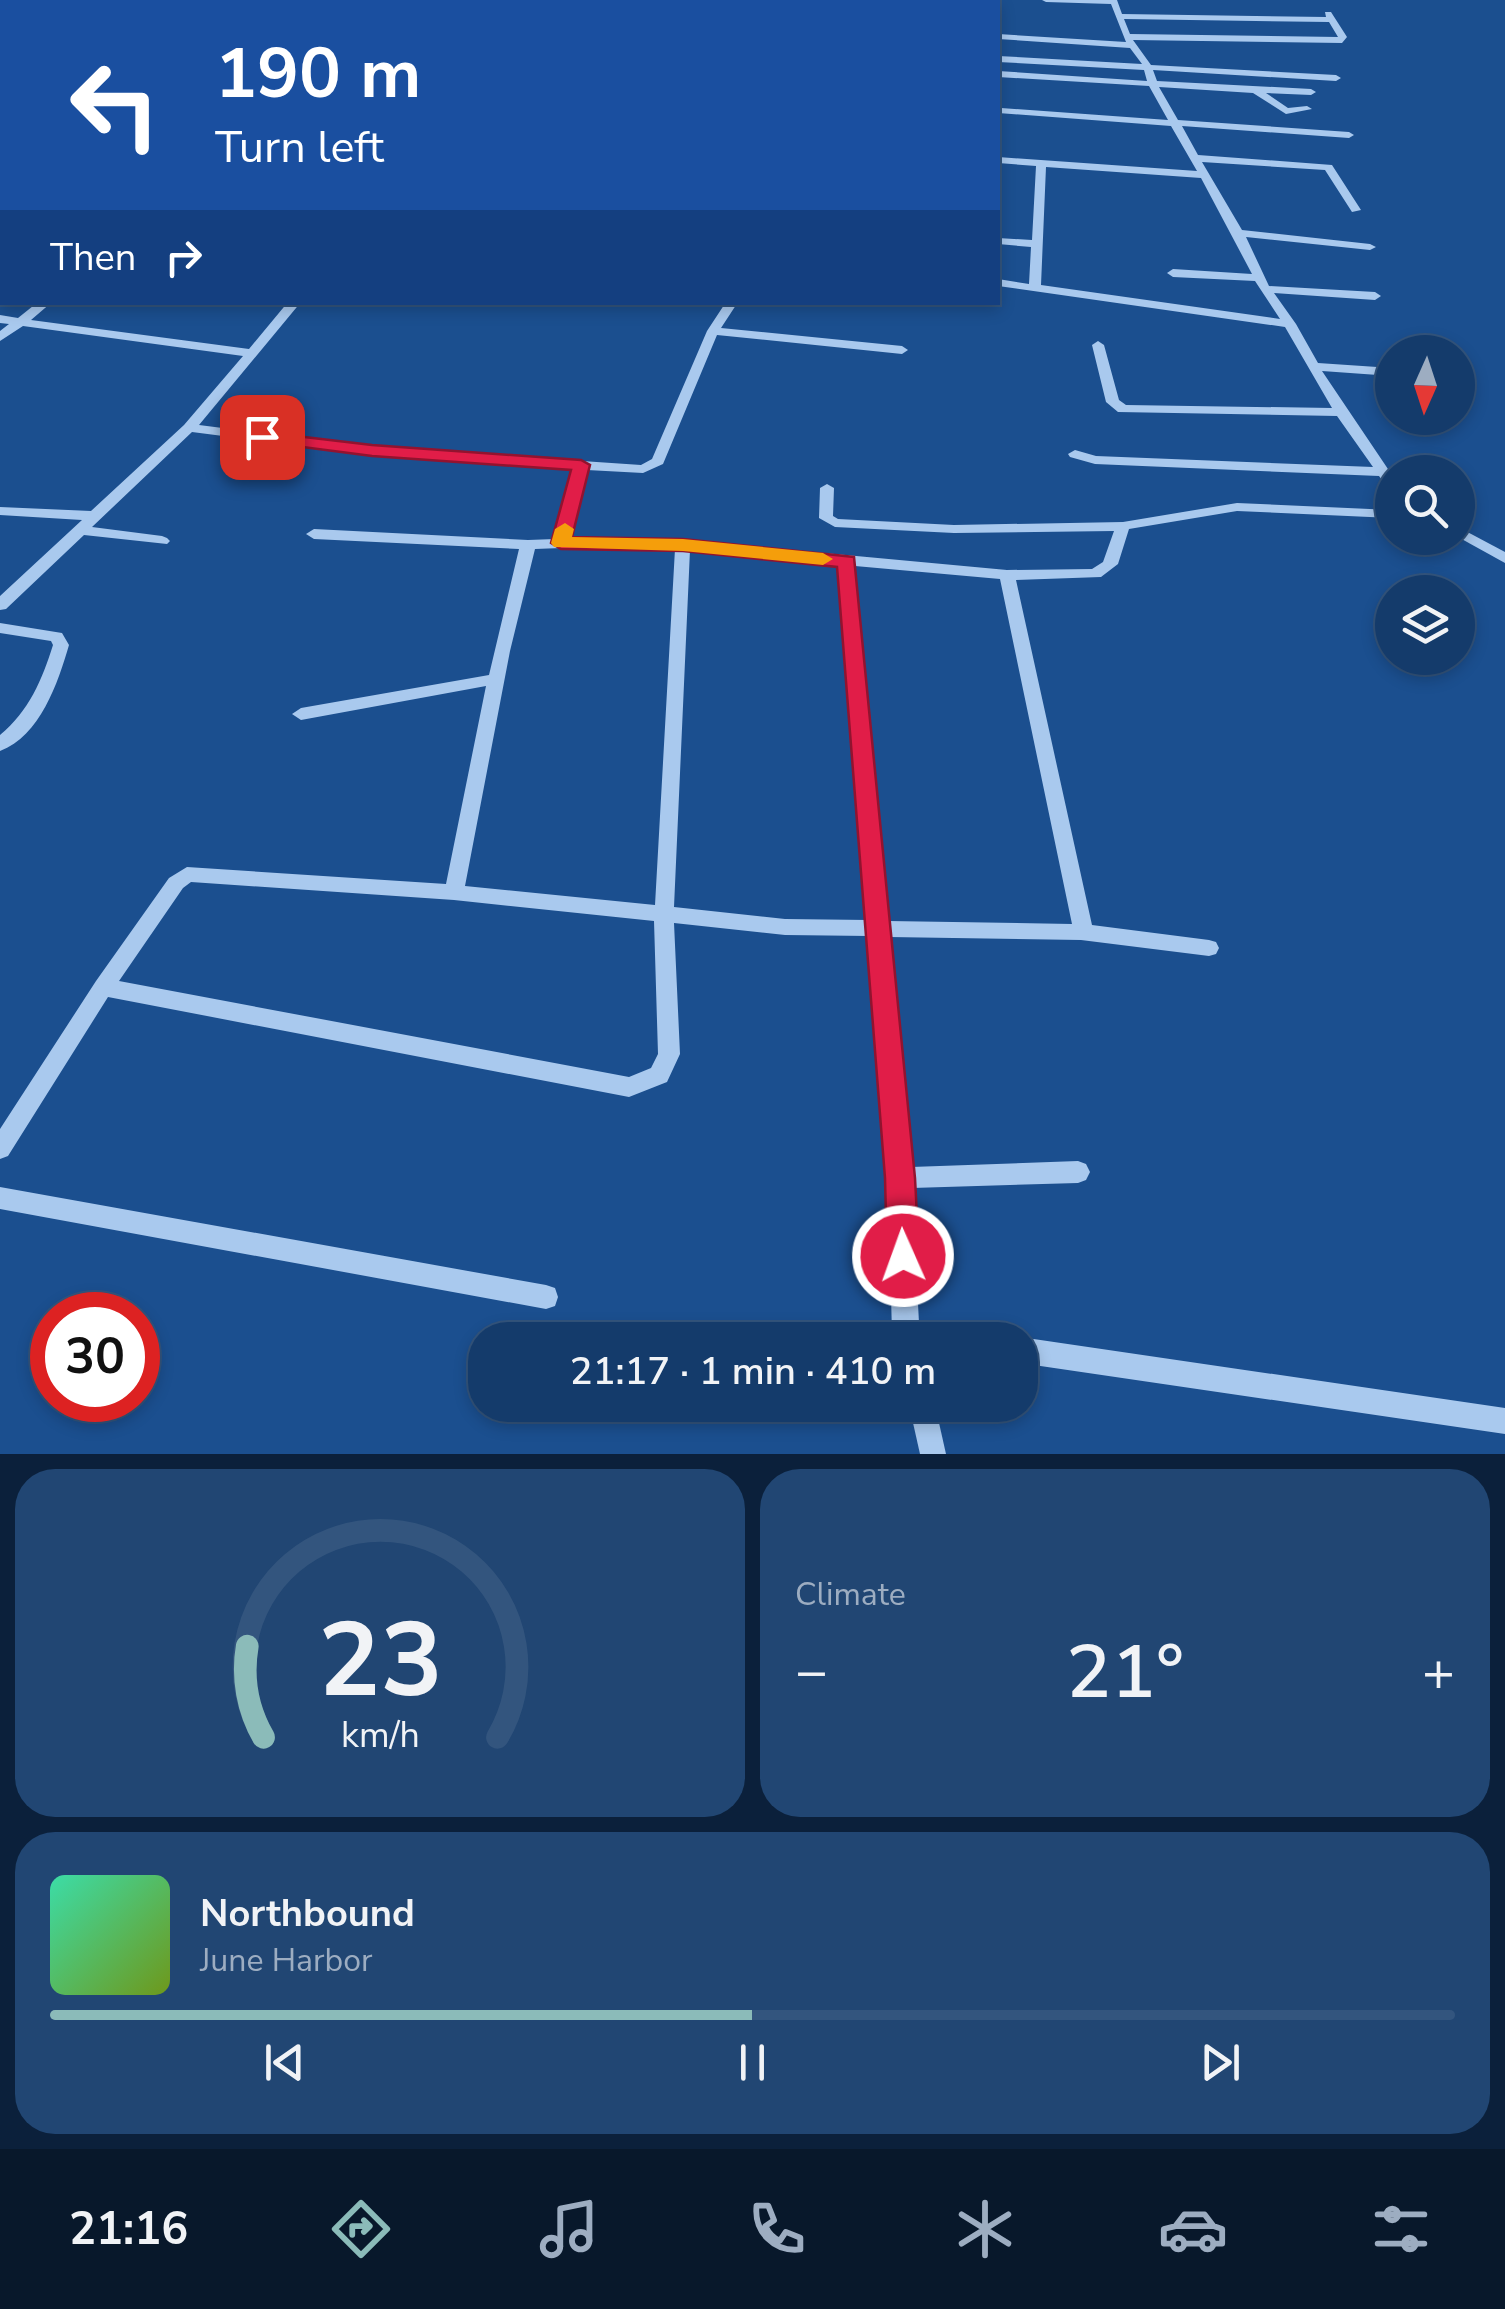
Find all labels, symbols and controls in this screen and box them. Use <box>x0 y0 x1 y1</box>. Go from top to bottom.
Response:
text: 190 m <box>215 26 421 122</box>
icon: left <box>50 40 180 170</box>
text: Turn left <box>215 117 384 178</box>
icon: right <box>156 230 211 285</box>
text: Then <box>50 232 136 283</box>
north arrow <box>1375 335 1475 435</box>
map controls <box>1375 335 1475 675</box>
pin <box>220 395 305 480</box>
icon: arrive <box>235 410 290 465</box>
button: search <box>1375 455 1475 555</box>
button: layers <box>1375 575 1475 675</box>
position arrow <box>851 1204 955 1308</box>
speed limit sign: 30 <box>30 1292 160 1422</box>
text: 21:17 · 1 min · 410 m <box>570 1346 936 1397</box>
text: Climate <box>795 1573 906 1616</box>
text: 23 <box>318 1590 442 1732</box>
text: 21° <box>1066 1621 1184 1723</box>
text: − <box>795 1634 828 1709</box>
text: + <box>1422 1634 1455 1709</box>
text: km/h <box>341 1711 419 1760</box>
text: Northbound <box>200 1888 415 1939</box>
text: June Harbor <box>200 1939 372 1982</box>
icon: previous <box>257 2035 312 2090</box>
icon: pause <box>725 2035 780 2090</box>
icon: next <box>1193 2035 1248 2090</box>
icon: directions <box>326 2194 396 2264</box>
icon: music <box>534 2194 604 2264</box>
icon: phone <box>742 2194 812 2264</box>
icon: climate <box>950 2194 1020 2264</box>
icon: car <box>1158 2194 1228 2264</box>
icon: filters <box>1366 2194 1436 2264</box>
text: 21:16 <box>69 2199 188 2260</box>

